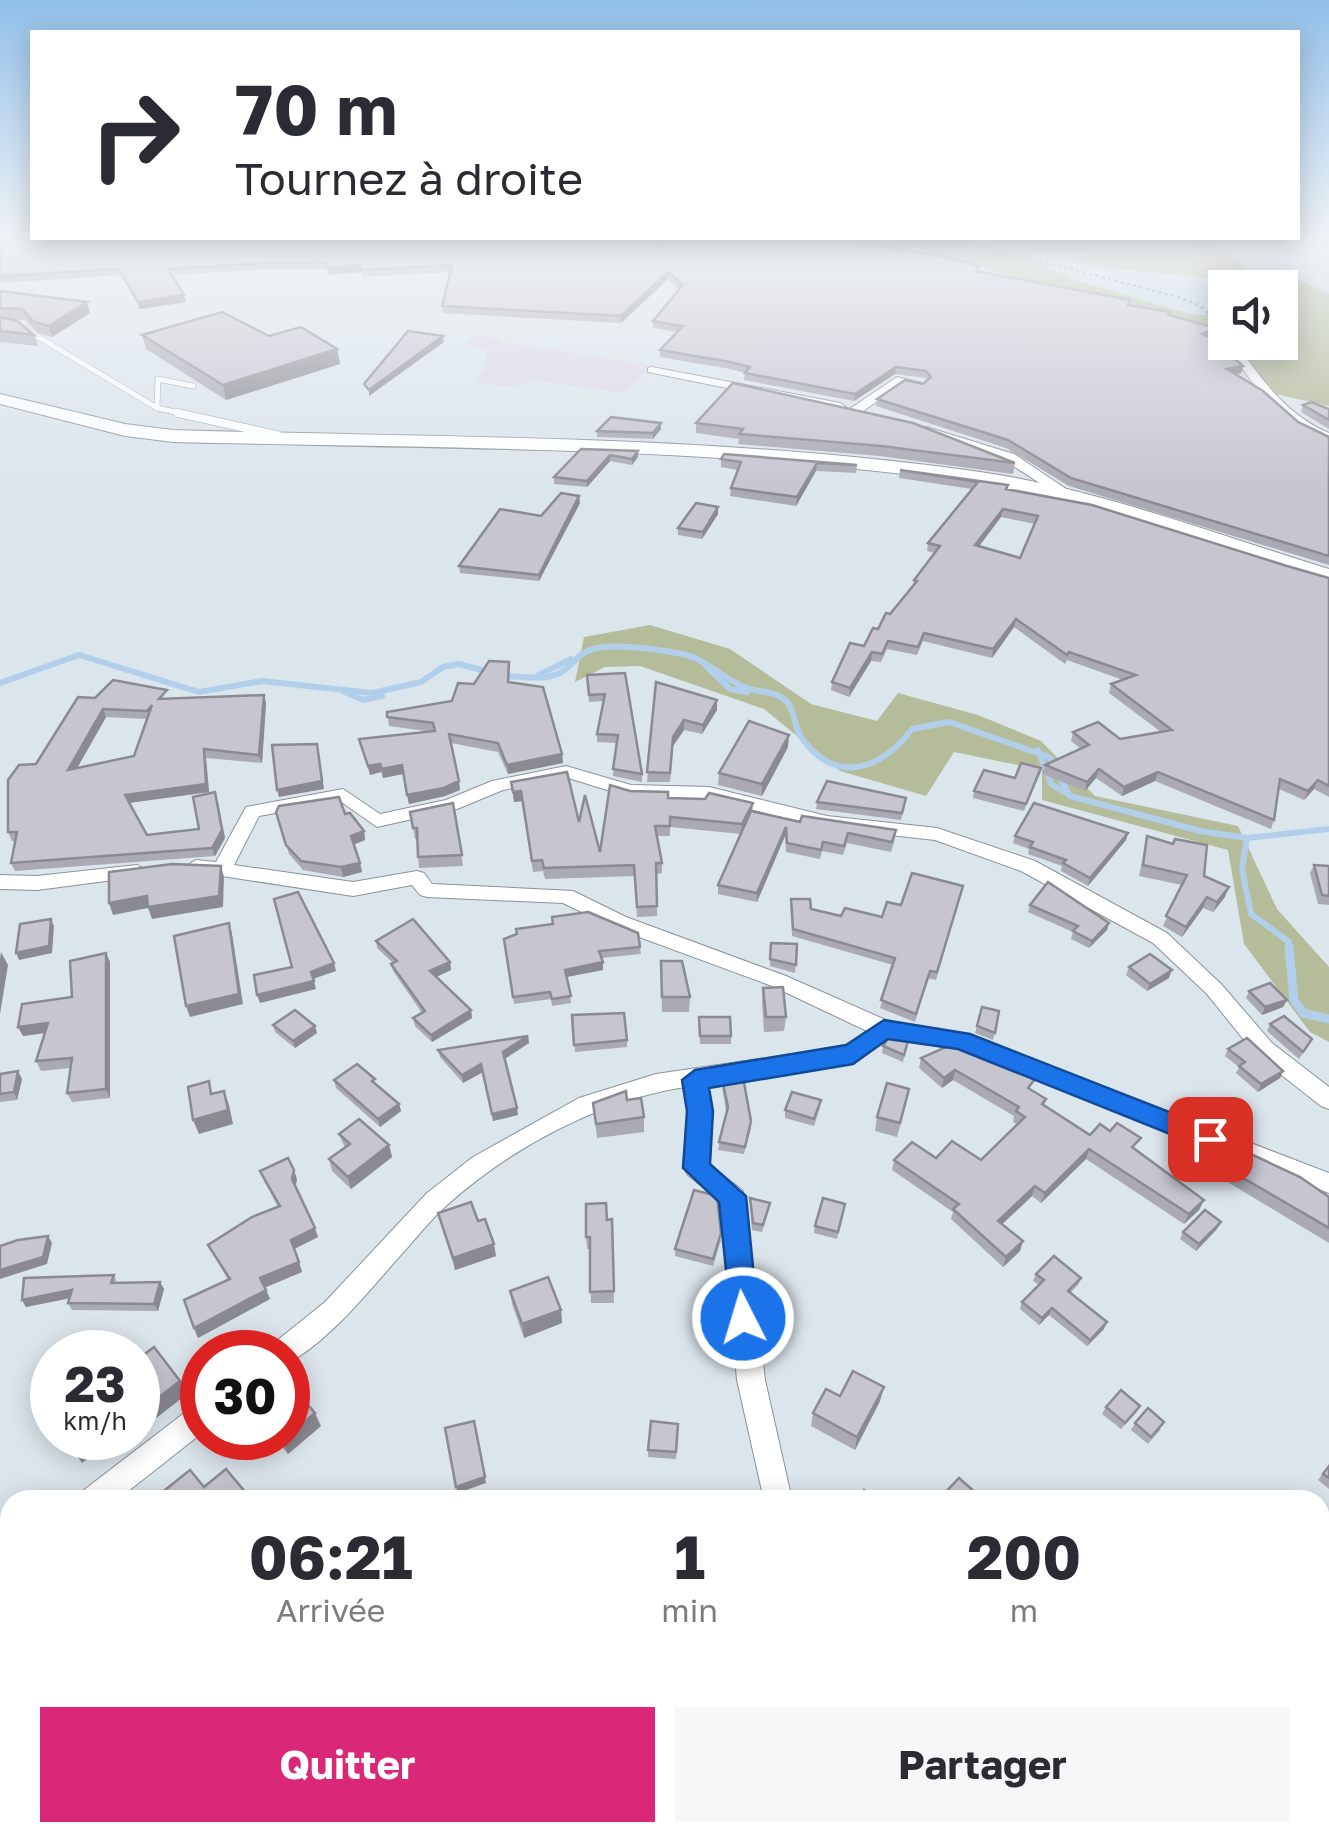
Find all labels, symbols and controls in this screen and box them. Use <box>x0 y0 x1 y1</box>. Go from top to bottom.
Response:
text: 70 m <box>235 66 397 150</box>
icon: right <box>70 70 200 200</box>
text: Tournez à droite <box>235 151 583 205</box>
map controls <box>1208 270 1298 360</box>
button: sound <box>1208 270 1298 360</box>
pin <box>1168 1097 1253 1182</box>
icon: arrive <box>1183 1112 1238 1167</box>
position arrow <box>691 1266 795 1370</box>
speed limit sign: 30 <box>180 1330 310 1460</box>
text: 23 <box>64 1353 125 1413</box>
text: km/h <box>63 1405 127 1436</box>
text: 06:21 <box>249 1520 413 1592</box>
text: 1 <box>674 1520 705 1592</box>
text: 200 <box>967 1520 1081 1592</box>
text: Arrivée <box>276 1591 385 1629</box>
text: min <box>661 1591 718 1629</box>
text: m <box>1010 1591 1038 1629</box>
button: Quitter <box>40 1707 655 1822</box>
button: Partager <box>675 1707 1290 1822</box>

